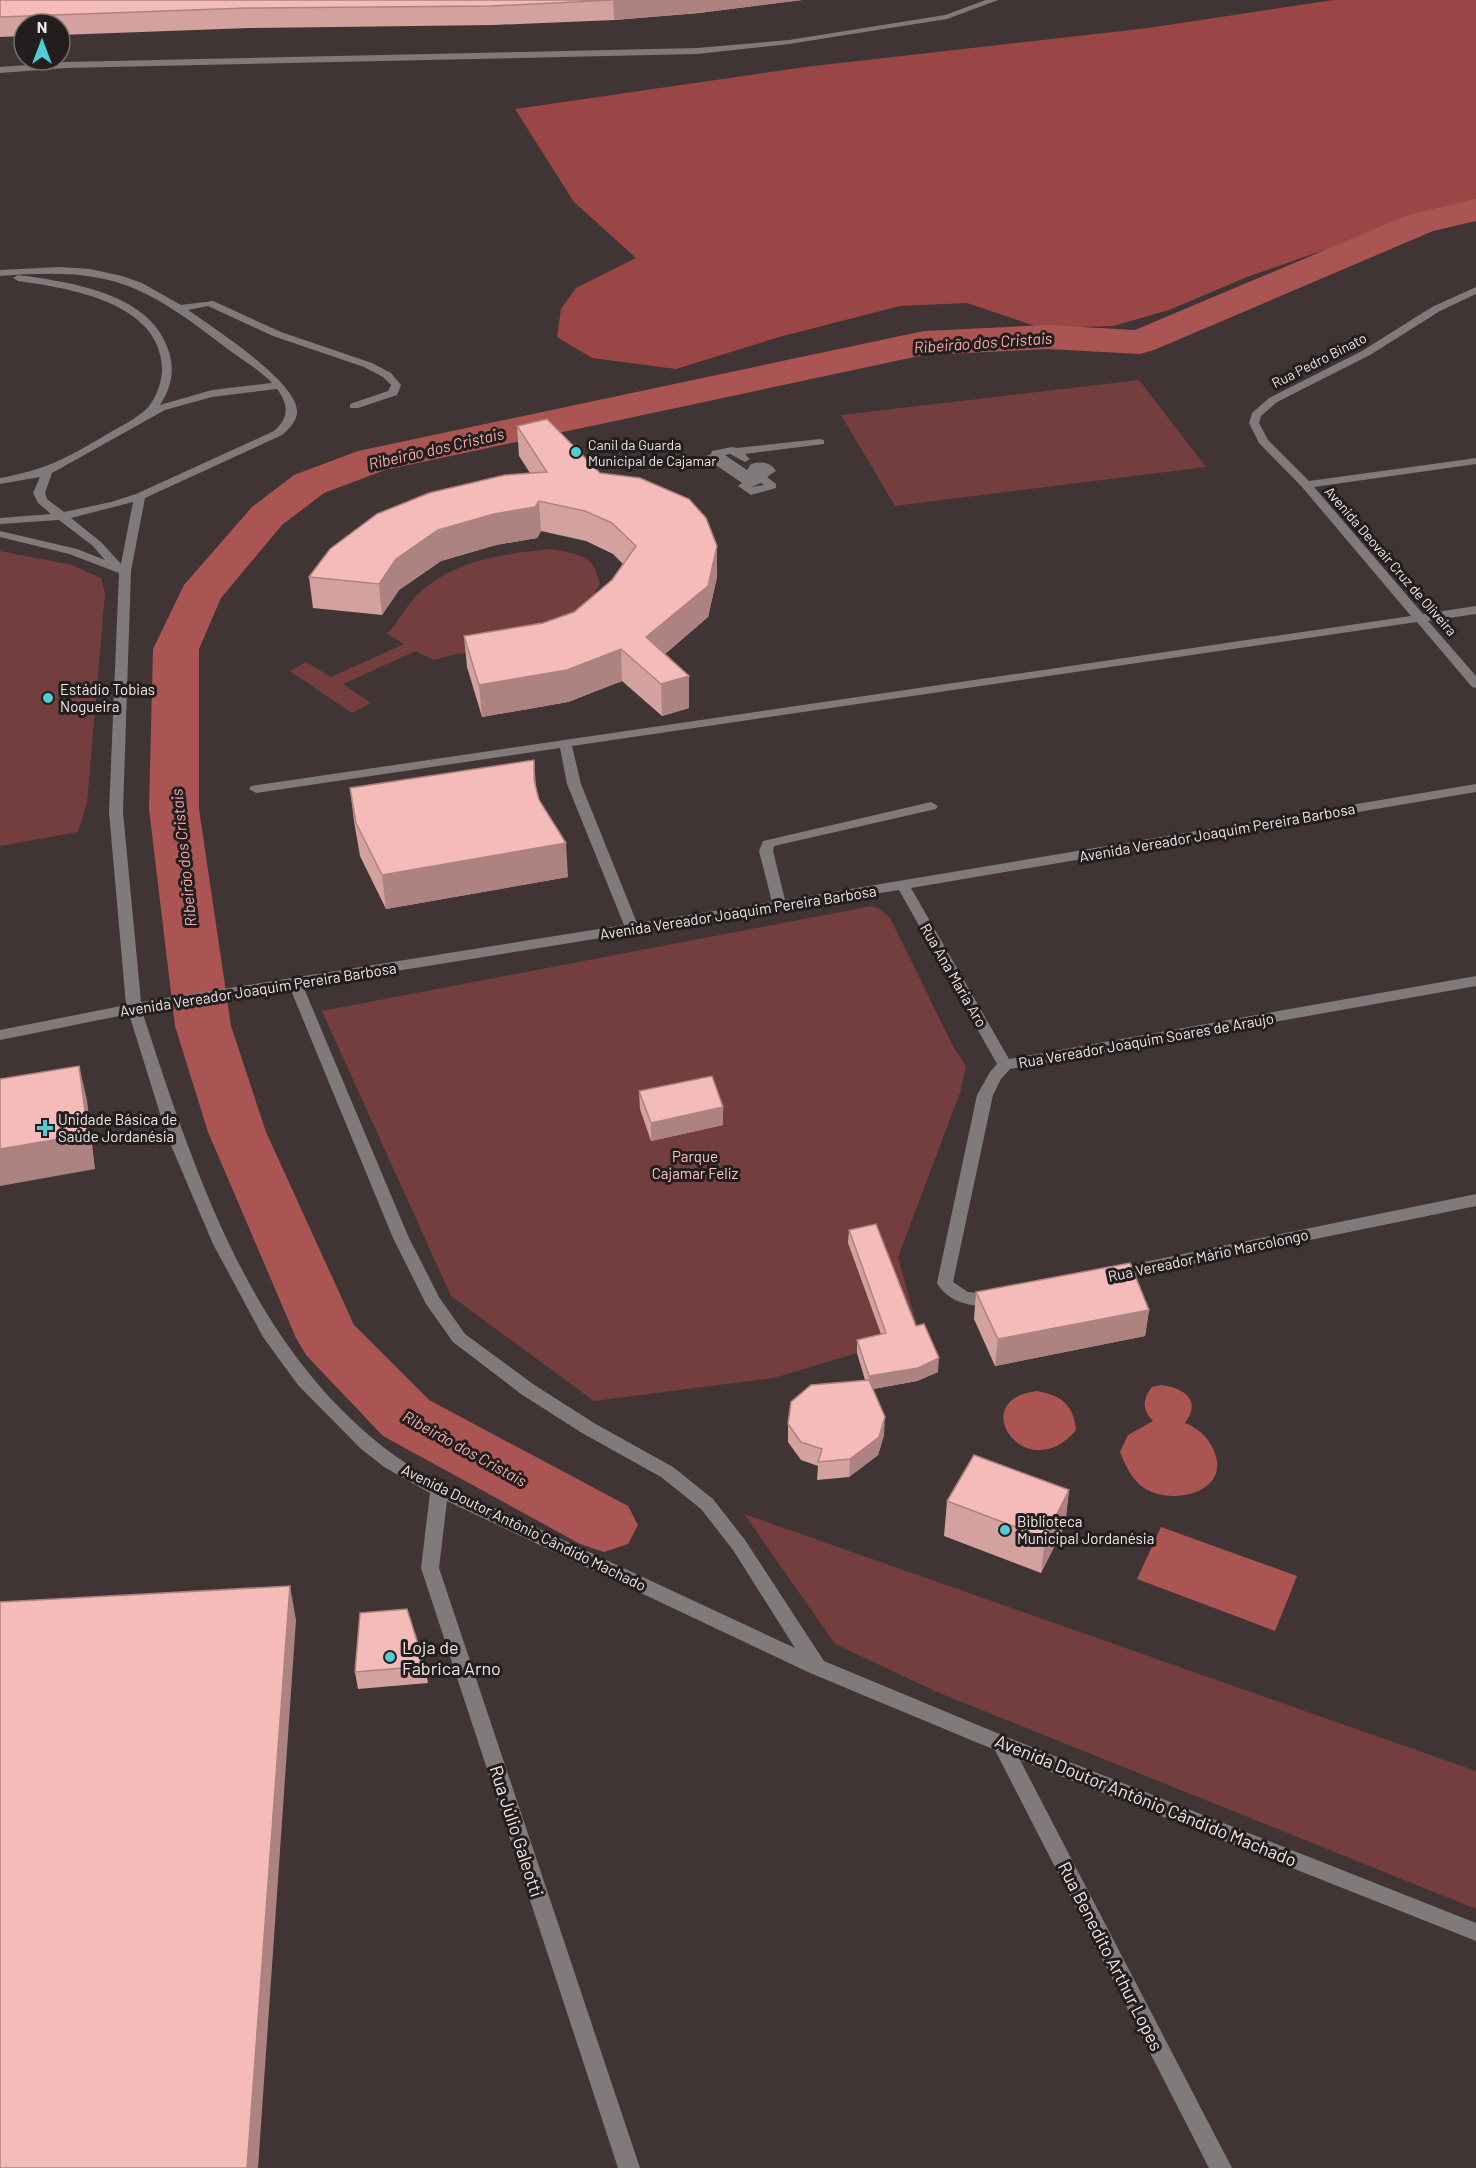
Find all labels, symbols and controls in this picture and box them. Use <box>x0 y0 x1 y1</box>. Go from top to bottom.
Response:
north arrow <box>12 12 72 72</box>
text: N <box>37 17 47 36</box>
water label: Ribeirão dos Cristais <box>913 328 1053 356</box>
street label: Rua Pedro Binato <box>1269 329 1369 391</box>
water label: Ribeirão dos Cristais <box>366 423 506 473</box>
place label: Canil da Guarda Municipal de Cajamar <box>588 436 716 469</box>
marker: Canil da Guarda Municipal de Cajamar <box>569 445 583 459</box>
street label: Avenida Deovair Cruz de Oliveira <box>1321 483 1461 639</box>
place label: Estádio Tobias Nogueira <box>60 680 155 715</box>
marker: Estádio Tobias Nogueira <box>41 691 55 705</box>
water label: Ribeirão dos Cristais <box>166 788 200 928</box>
street label: Avenida Vereador Joaquim Pereira Barbosa <box>1078 799 1356 865</box>
street label: Avenida Vereador Joaquim Pereira Barbosa <box>598 881 878 943</box>
street label: Rua Ana Maria Aro <box>917 920 991 1030</box>
street label: Avenida Vereador Joaquim Pereira Barbosa <box>118 958 398 1020</box>
street label: Rua Vereador Joaquim Soares de Araujo <box>1017 1009 1275 1071</box>
place label: Unidade Básica de Saúde Jordanésia <box>58 1110 177 1145</box>
marker: Unidade Básica de Saúde Jordanésia <box>36 1119 54 1137</box>
park label: Parque Cajamar Feliz <box>652 1147 739 1182</box>
street label: Rua Vereador Mário Marcolongo <box>1106 1225 1310 1285</box>
water label: Ribeirão dos Cristais <box>400 1406 531 1490</box>
street label: Avenida Doutor Antônio Cândido Machado <box>399 1460 649 1594</box>
place label: Biblioteca Municipal Jordanésia <box>1017 1512 1154 1547</box>
marker: Biblioteca Municipal Jordanésia <box>998 1523 1012 1537</box>
place label: Loja de Fabrica Arno <box>402 1636 501 1679</box>
marker: Loja de Fabrica Arno <box>383 1650 397 1664</box>
street label: Avenida Doutor Antônio Cândido Machado <box>992 1729 1300 1871</box>
street label: Rua Júlio Galeotti <box>485 1762 549 1900</box>
street label: Rua Benedito Arthur Lopes <box>1054 1858 1168 2054</box>

